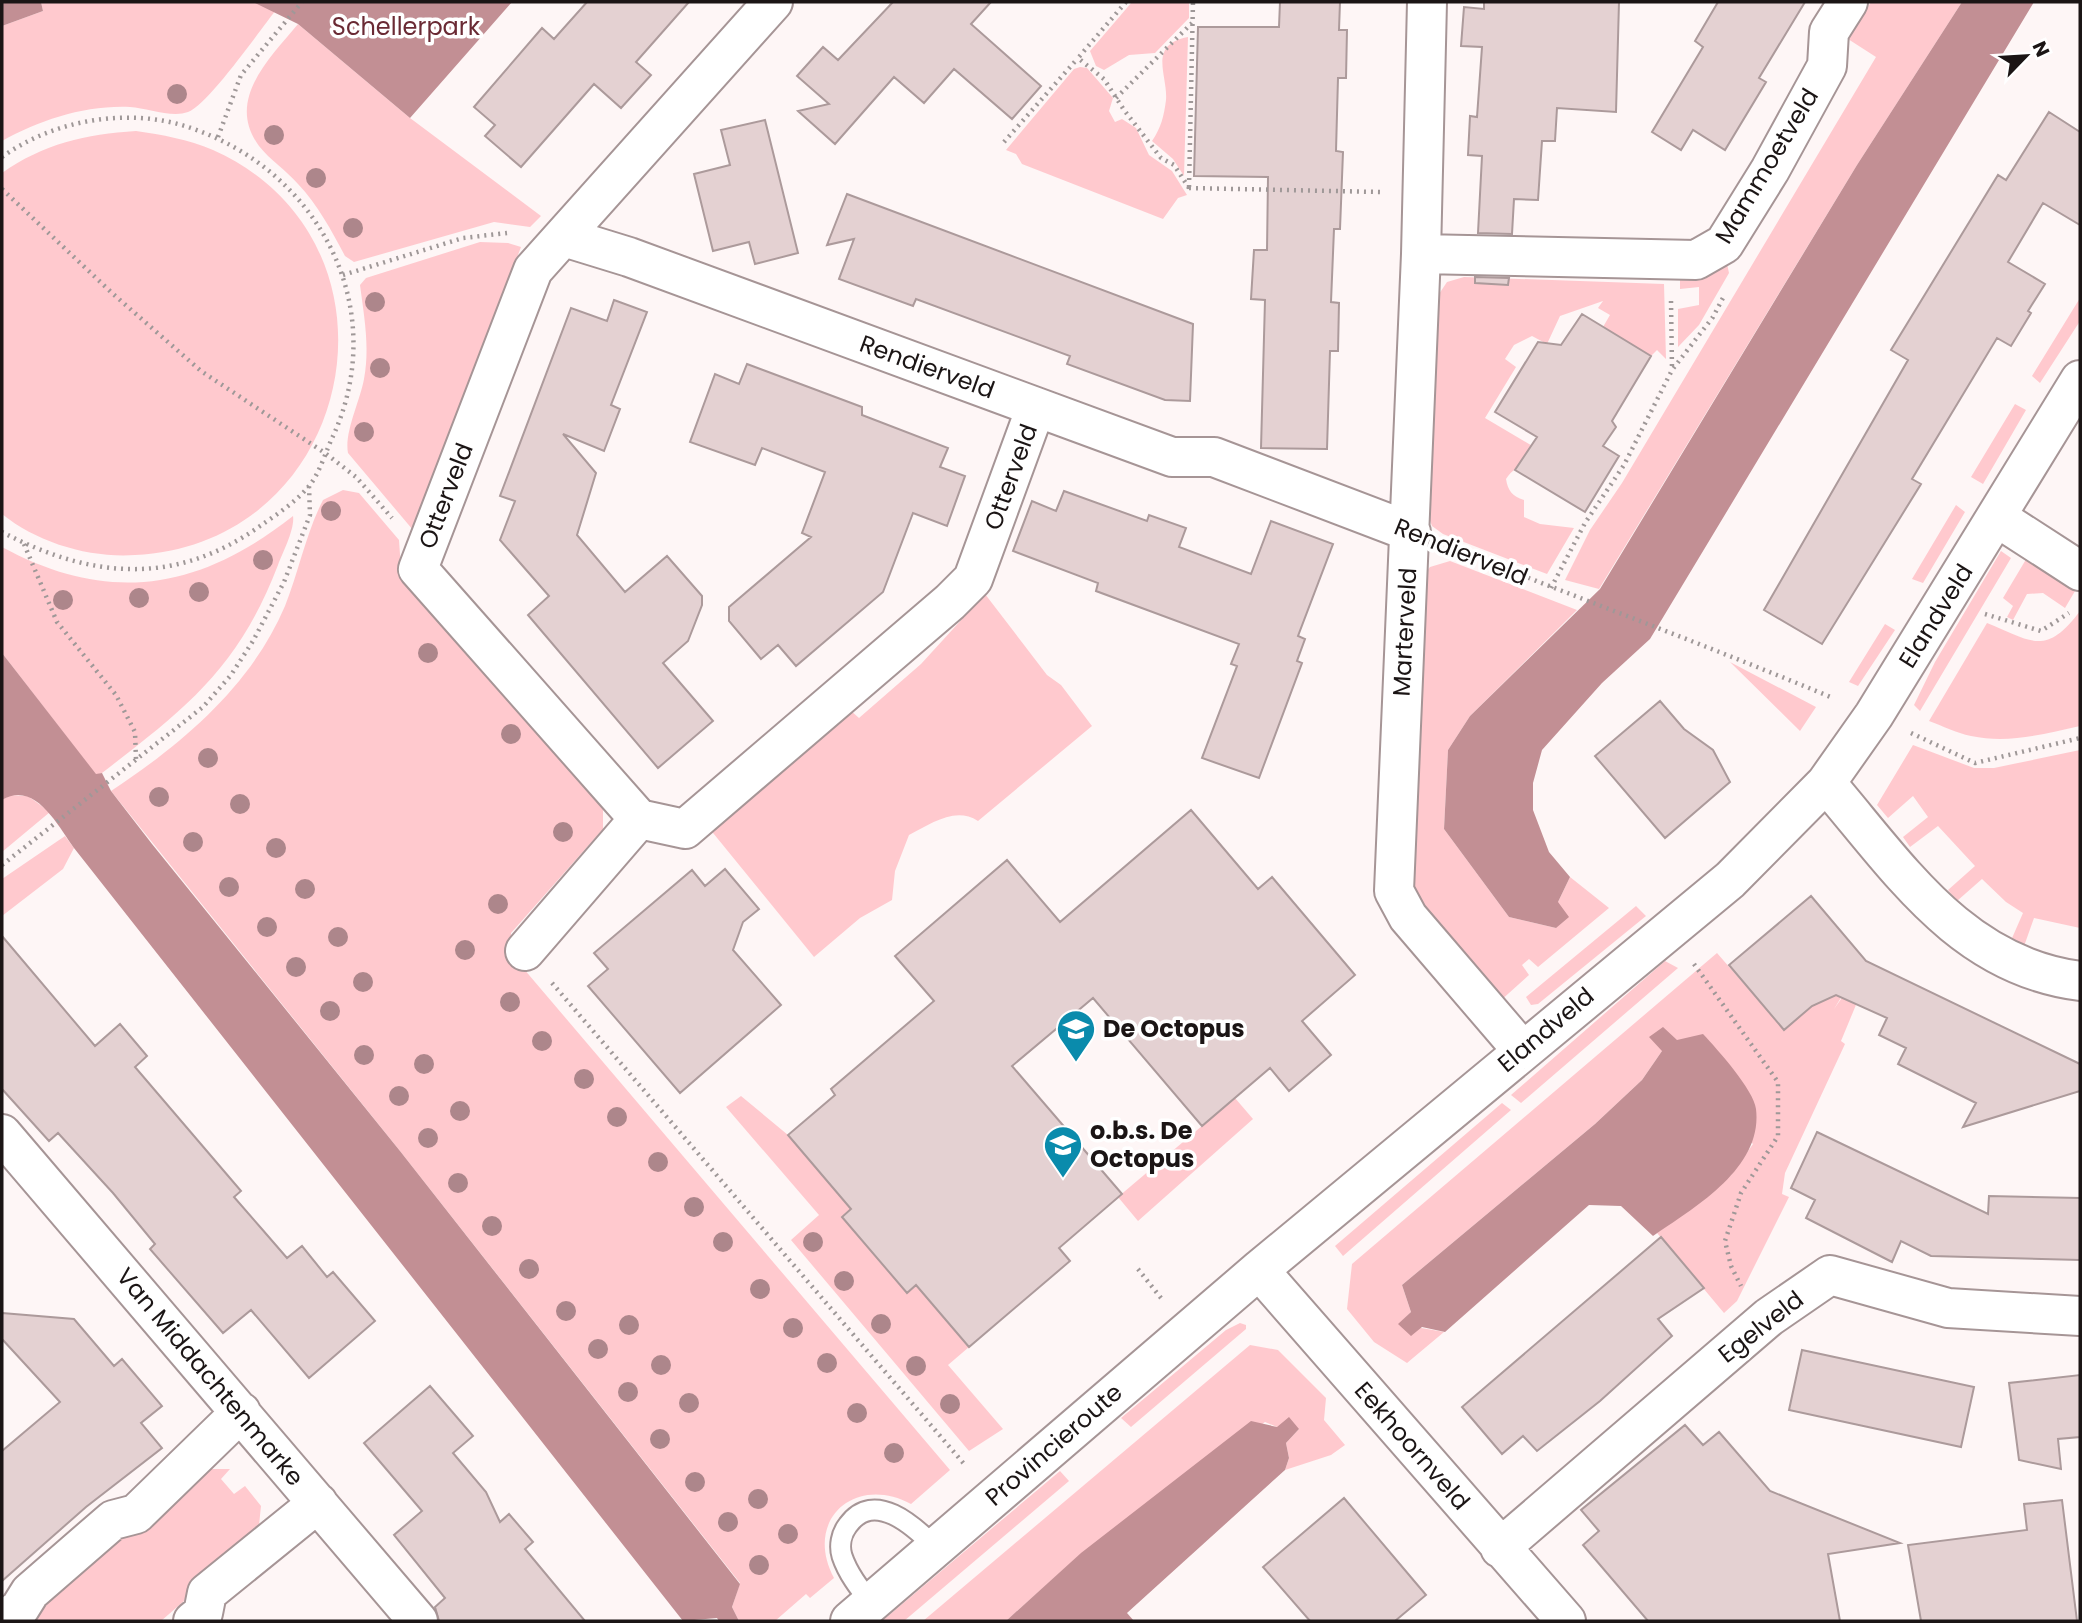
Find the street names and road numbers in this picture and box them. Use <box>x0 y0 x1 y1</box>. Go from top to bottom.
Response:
street label: Mammoetveld <box>1707 82 1826 250</box>
street label: Rendierveld <box>855 327 999 406</box>
street label: Otterveld <box>976 419 1045 534</box>
street label: Otterveld <box>410 438 481 553</box>
street label: Rendierveld <box>1390 510 1533 593</box>
street label: Elandveld <box>1891 558 1980 674</box>
street label: Marterveld <box>1385 567 1424 697</box>
street label: Elandveld <box>1490 980 1601 1080</box>
street label: Van Middachtenmarke <box>109 1261 312 1493</box>
street label: Egelveld <box>1711 1283 1810 1370</box>
street label: Eekhoornveld <box>1347 1374 1477 1517</box>
street label: Provincieroute <box>978 1376 1129 1513</box>

